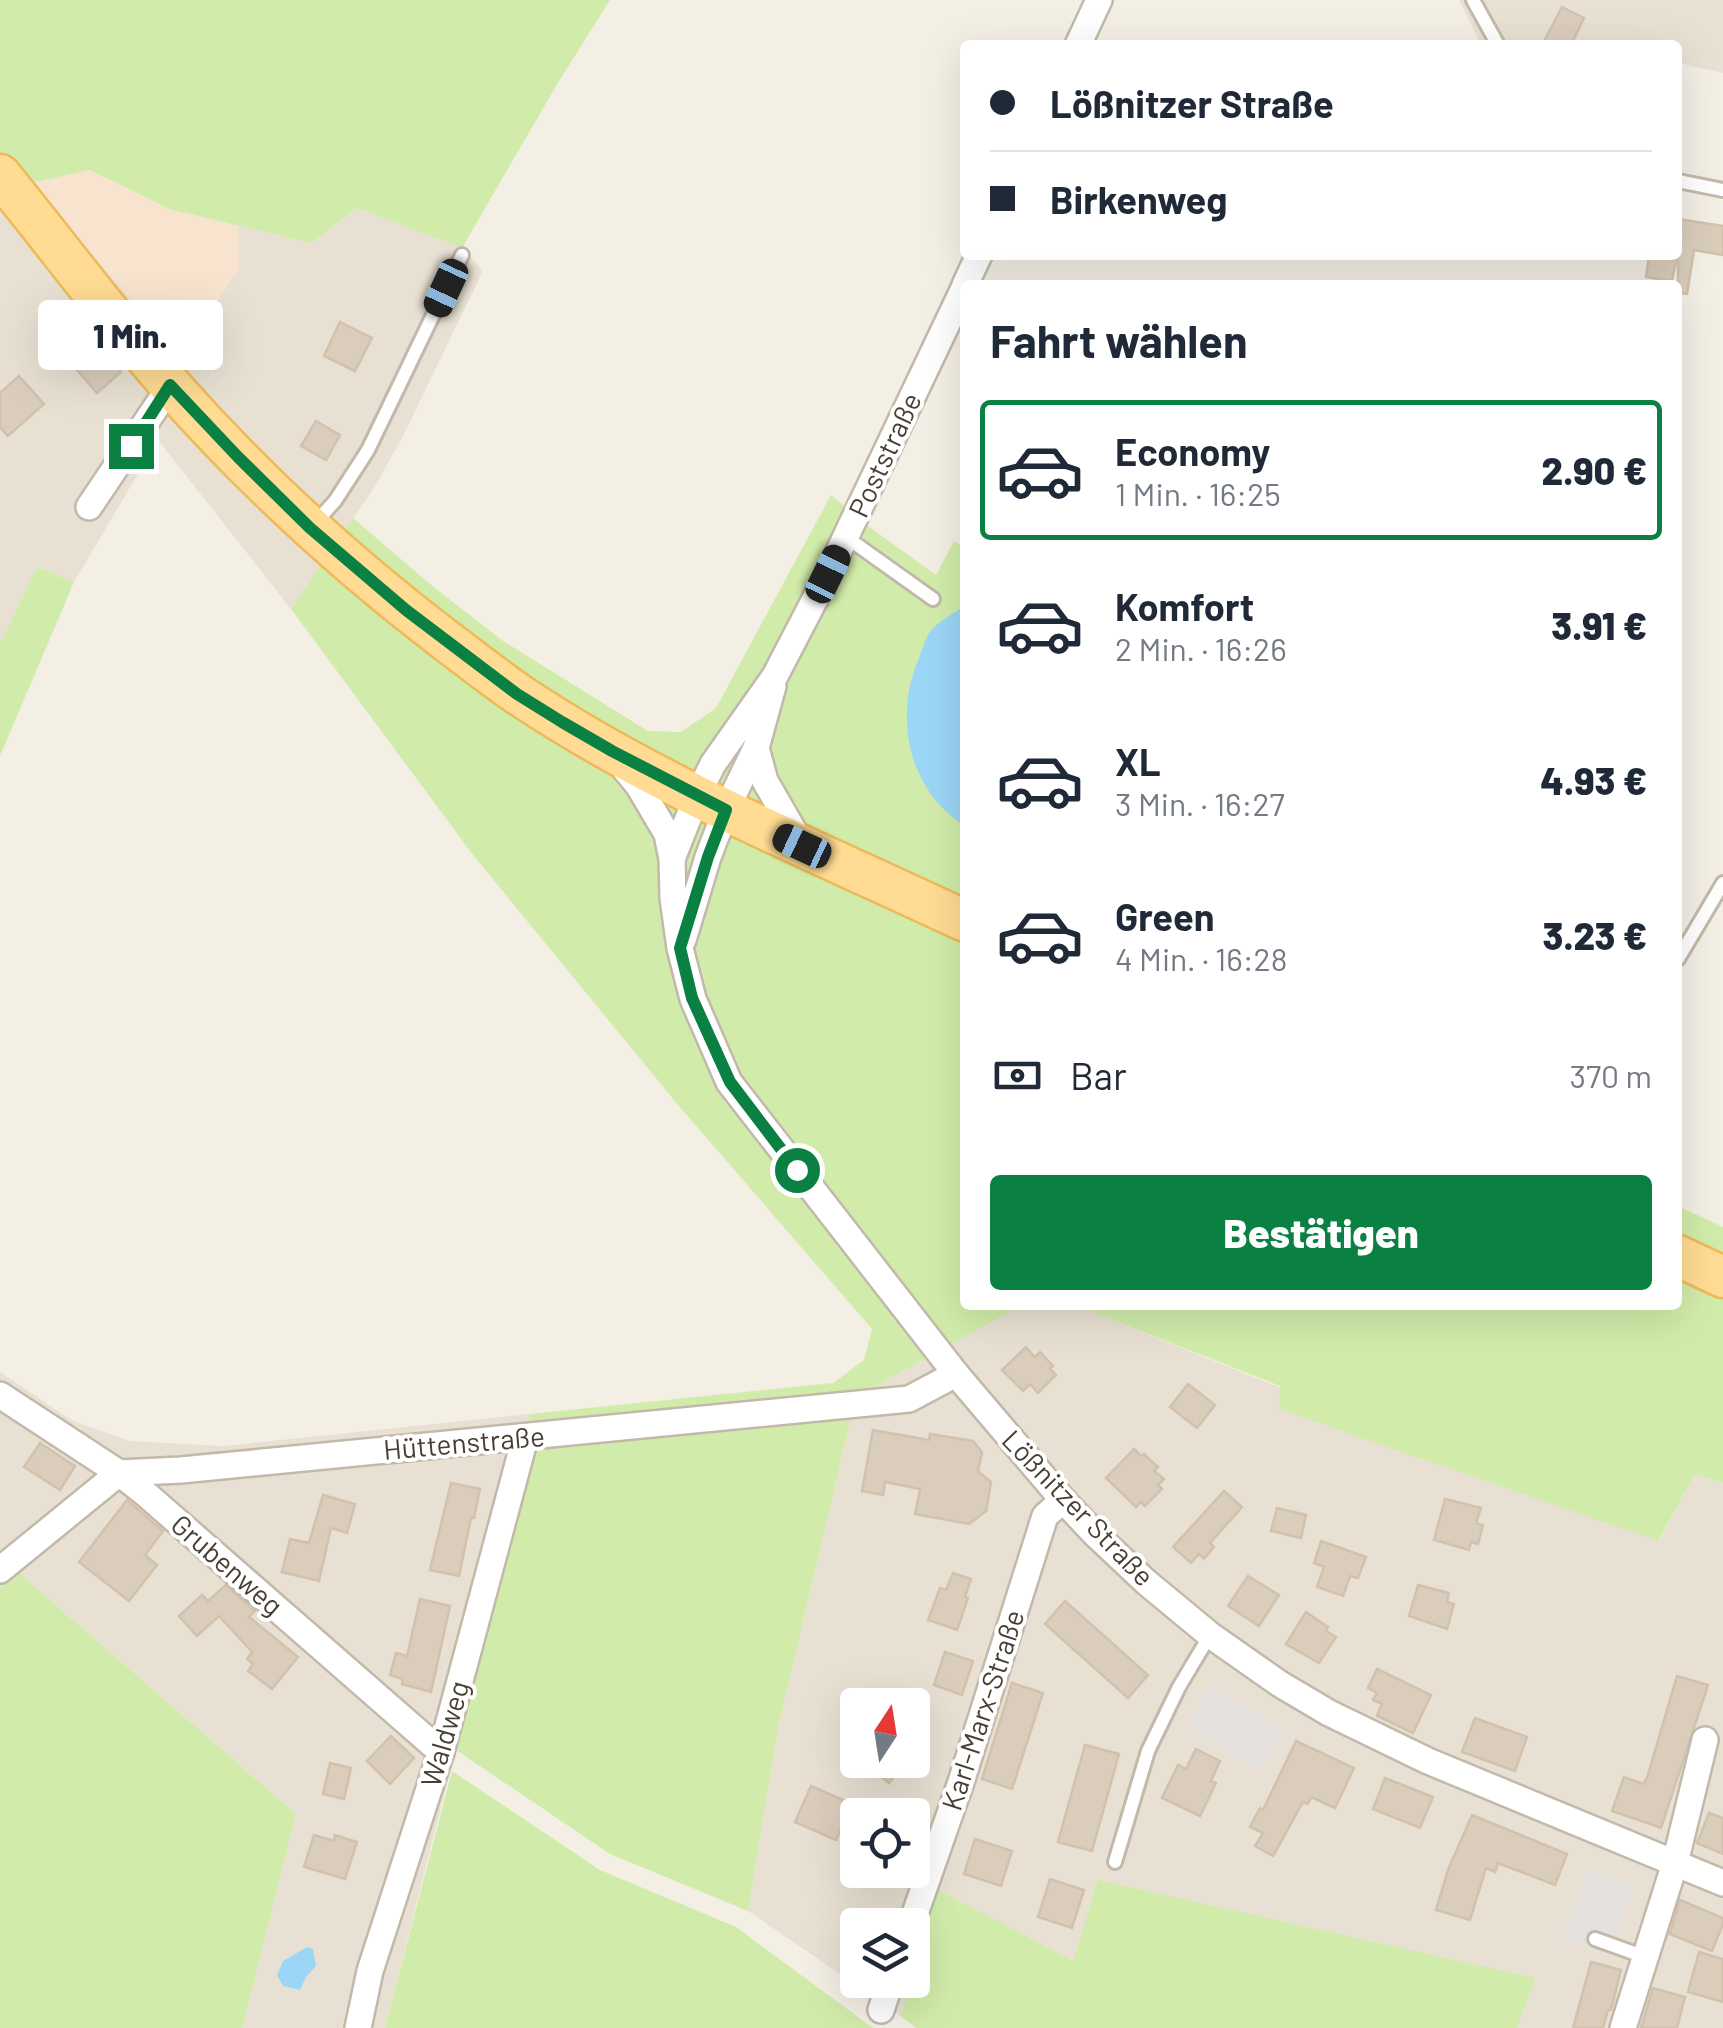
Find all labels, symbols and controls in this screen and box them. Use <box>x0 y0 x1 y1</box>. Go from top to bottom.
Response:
text: Lößnitzer Straße <box>1050 80 1334 126</box>
text: Birkenweg <box>1050 176 1227 222</box>
car <box>420 254 472 322</box>
callout: 1 Min. <box>38 301 224 371</box>
text: Fahrt wählen <box>990 313 1248 367</box>
text: 1 Min. <box>93 316 168 354</box>
street label: Poststraße <box>840 387 928 522</box>
route end <box>109 424 154 469</box>
icon: car <box>995 425 1085 515</box>
text: Economy <box>1115 428 1270 474</box>
text: 2.90 € <box>1542 447 1647 493</box>
text: 1 Min. · 16:25 <box>1115 474 1281 512</box>
car <box>801 540 855 608</box>
icon: car <box>995 580 1085 670</box>
text: Komfort <box>1115 583 1254 629</box>
text: 3.91 € <box>1551 602 1647 648</box>
text: 2 Min. · 16:26 <box>1115 629 1287 667</box>
icon: car <box>995 735 1085 825</box>
text: XL <box>1115 738 1161 784</box>
text: 4.93 € <box>1540 757 1647 803</box>
text: 3 Min. · 16:27 <box>1115 784 1285 822</box>
car <box>768 820 836 872</box>
icon: car <box>995 890 1085 980</box>
text: Green <box>1115 893 1215 939</box>
text: 3.23 € <box>1543 912 1647 958</box>
text: 4 Min. · 16:28 <box>1115 939 1287 977</box>
icon: cash <box>990 1048 1045 1103</box>
text: Bar <box>1070 1052 1127 1098</box>
text: 370 m <box>1569 1056 1652 1094</box>
route start <box>775 1148 820 1193</box>
button: Bestätigen <box>990 1175 1652 1290</box>
street label: Hüttenstraße <box>382 1418 546 1466</box>
street label: Lößnitzer Straße <box>996 1422 1162 1592</box>
street label: Grubenweg <box>165 1507 290 1622</box>
street label: Karl-Marx-Straße <box>934 1605 1030 1814</box>
street label: Waldweg <box>413 1677 475 1791</box>
north arrow <box>840 1688 930 1778</box>
map controls <box>840 1688 930 1998</box>
button: locate <box>840 1798 930 1888</box>
button: layers <box>840 1908 930 1998</box>

